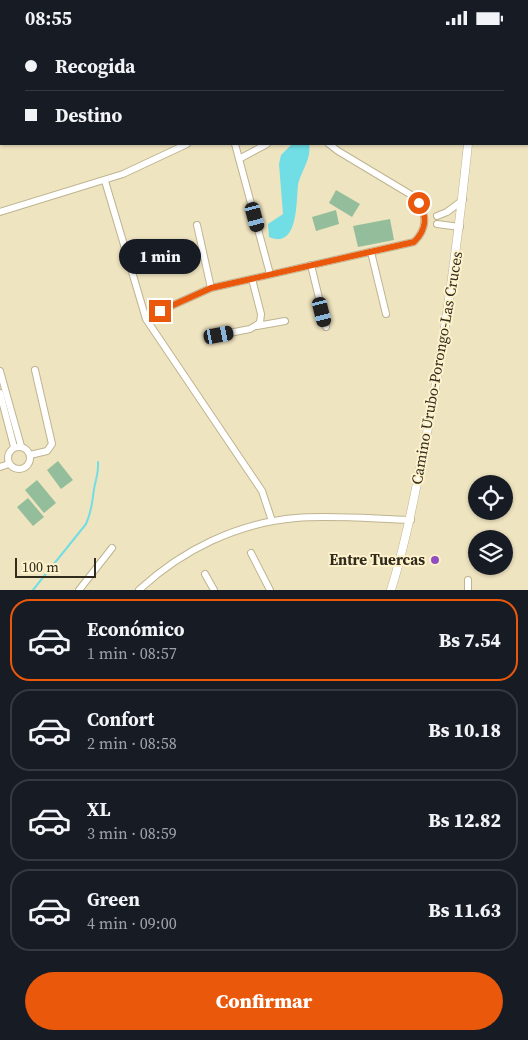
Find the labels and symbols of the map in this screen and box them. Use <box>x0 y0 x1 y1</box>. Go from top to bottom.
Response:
route start <box>408 192 430 214</box>
car <box>243 201 266 233</box>
callout: 1 min <box>119 239 201 273</box>
street label: Camino Urubo-Porongo-Las Cruces <box>406 250 467 486</box>
car <box>311 296 332 328</box>
route end <box>149 300 171 322</box>
car <box>202 325 235 345</box>
place label: Entre Tuercas <box>329 549 425 570</box>
marker: Entre Tuercas <box>429 554 441 566</box>
scale bar <box>15 555 96 578</box>

